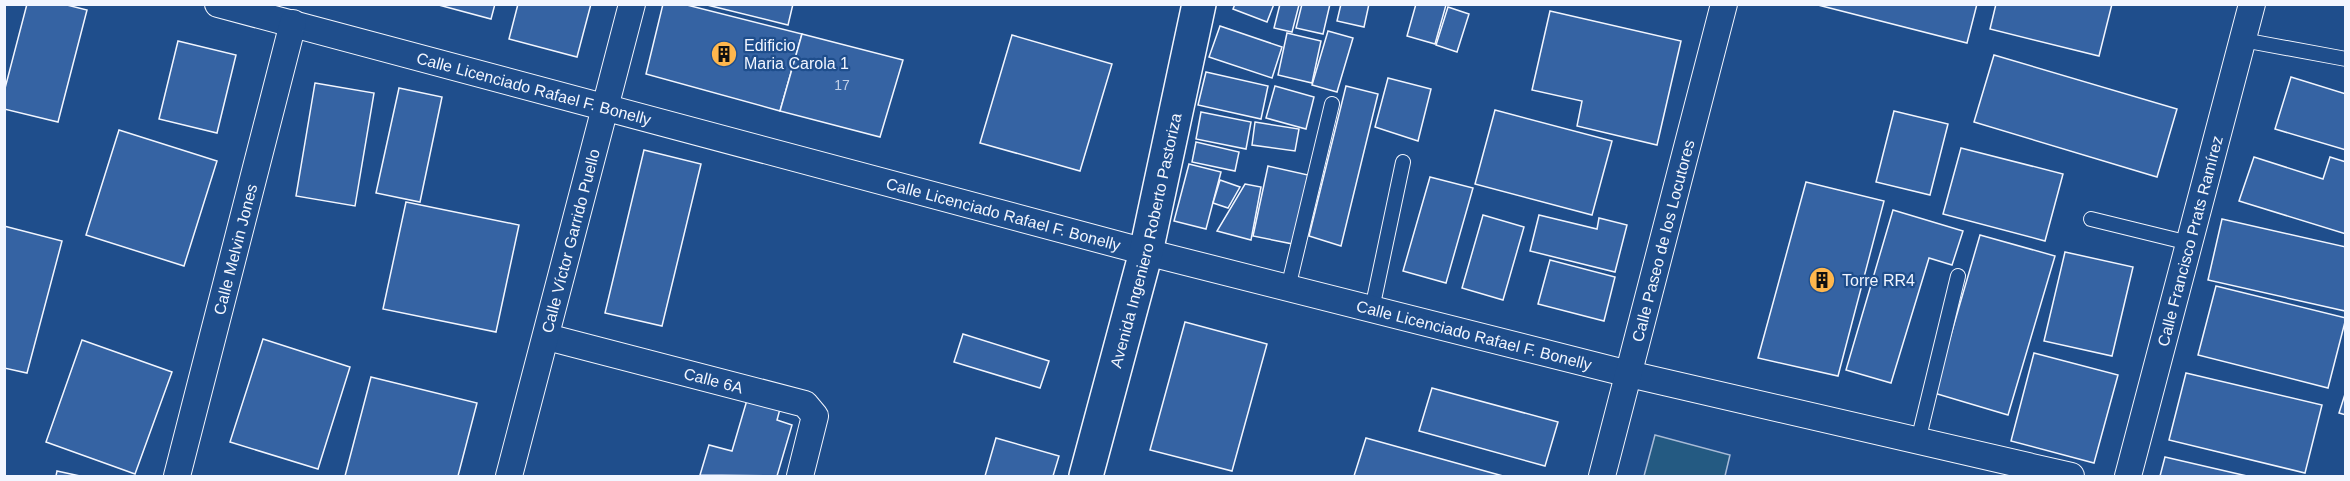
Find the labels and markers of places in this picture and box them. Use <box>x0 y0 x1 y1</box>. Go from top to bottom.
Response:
place label: Edificio Maria Carola 1 <box>744 37 849 72</box>
building icon: Edificio Maria Carola 1 <box>709 39 739 69</box>
building icon: Torre RR4 <box>1807 265 1837 295</box>
place label: Torre RR4 <box>1842 272 1915 289</box>

